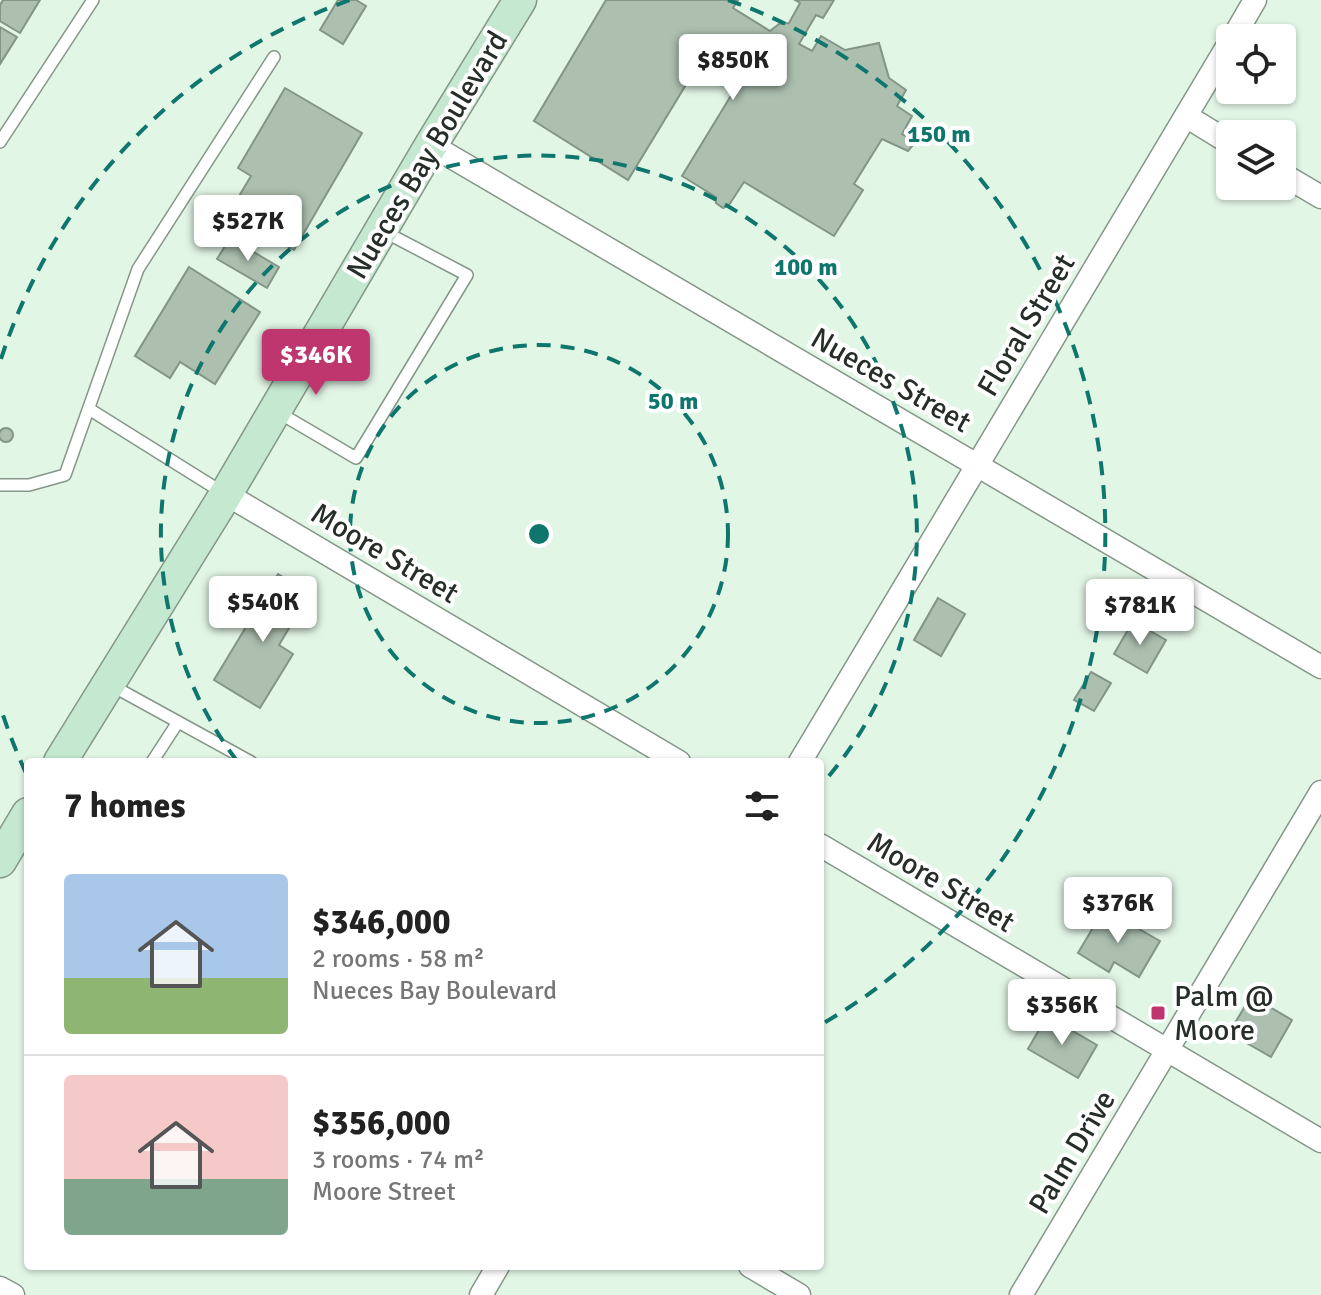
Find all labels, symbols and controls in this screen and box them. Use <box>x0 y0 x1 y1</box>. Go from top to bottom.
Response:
map controls <box>1216 24 1296 200</box>
button: locate <box>1216 24 1296 104</box>
street label: Nueces Bay Boulevard <box>339 25 516 286</box>
pin: $850K <box>677 34 789 102</box>
text: $850K <box>697 44 769 76</box>
text: 150 m <box>907 119 971 149</box>
button: layers <box>1216 120 1296 200</box>
pin: $527K <box>192 195 304 263</box>
text: $527K <box>212 205 284 237</box>
street label: Floral Street <box>970 247 1083 403</box>
text: 100 m <box>774 252 838 282</box>
street label: Nueces Street <box>804 320 977 441</box>
pin: $346K <box>260 329 372 397</box>
text: $346K <box>280 339 352 371</box>
text: 50 m <box>648 386 698 416</box>
street label: Moore Street <box>304 495 465 612</box>
centre of rings <box>525 520 553 548</box>
pin: $540K <box>207 576 319 644</box>
pin: $781K <box>1084 579 1196 647</box>
text: $540K <box>227 586 299 618</box>
text: $781K <box>1104 589 1176 621</box>
icon: filters <box>740 784 784 828</box>
text: 7 homes <box>64 785 185 827</box>
street label: Moore Street <box>860 824 1021 941</box>
pin: $376K <box>1062 877 1174 945</box>
text: $376K <box>1082 887 1154 919</box>
text: $346,000 <box>312 901 451 943</box>
icon: home <box>128 906 224 1002</box>
text: 2 rooms · 58 m² <box>312 943 485 975</box>
text: Nueces Bay Boulevard <box>312 975 557 1007</box>
place label: Palm @ Moore <box>1174 978 1273 1049</box>
pin: $356K <box>1006 979 1118 1047</box>
text: $356K <box>1026 989 1098 1021</box>
marker: Palm @ Moore <box>1149 1004 1167 1022</box>
street label: Palm Drive <box>1021 1084 1124 1221</box>
text: $356,000 <box>312 1102 451 1144</box>
icon: home <box>128 1107 224 1203</box>
text: 3 rooms · 74 m² <box>312 1144 485 1176</box>
text: Moore Street <box>312 1176 456 1208</box>

